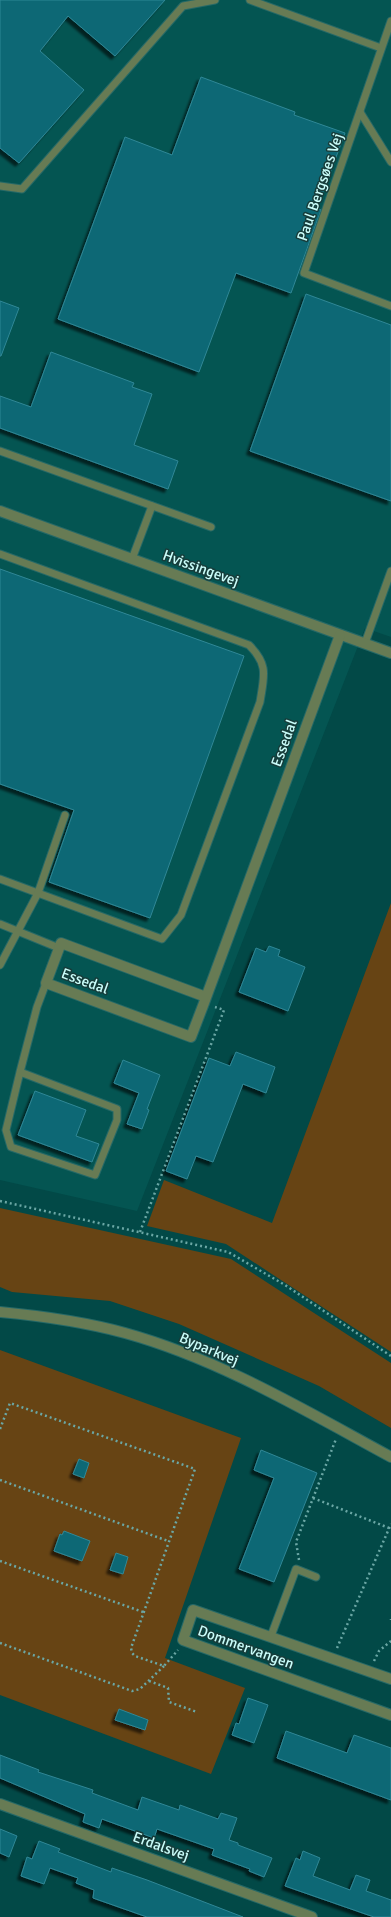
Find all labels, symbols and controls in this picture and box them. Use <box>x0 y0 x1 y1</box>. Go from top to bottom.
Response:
street label: Paul Bergsøes Vej <box>293 131 347 243</box>
street label: Hvissingevej <box>160 546 242 590</box>
street label: Essedal <box>267 717 301 769</box>
street label: Essedal <box>59 964 111 998</box>
street label: Byparkvej <box>177 1328 241 1370</box>
street label: Dommervangen <box>195 1621 297 1673</box>
street label: Erdalsvej <box>130 1828 192 1864</box>

